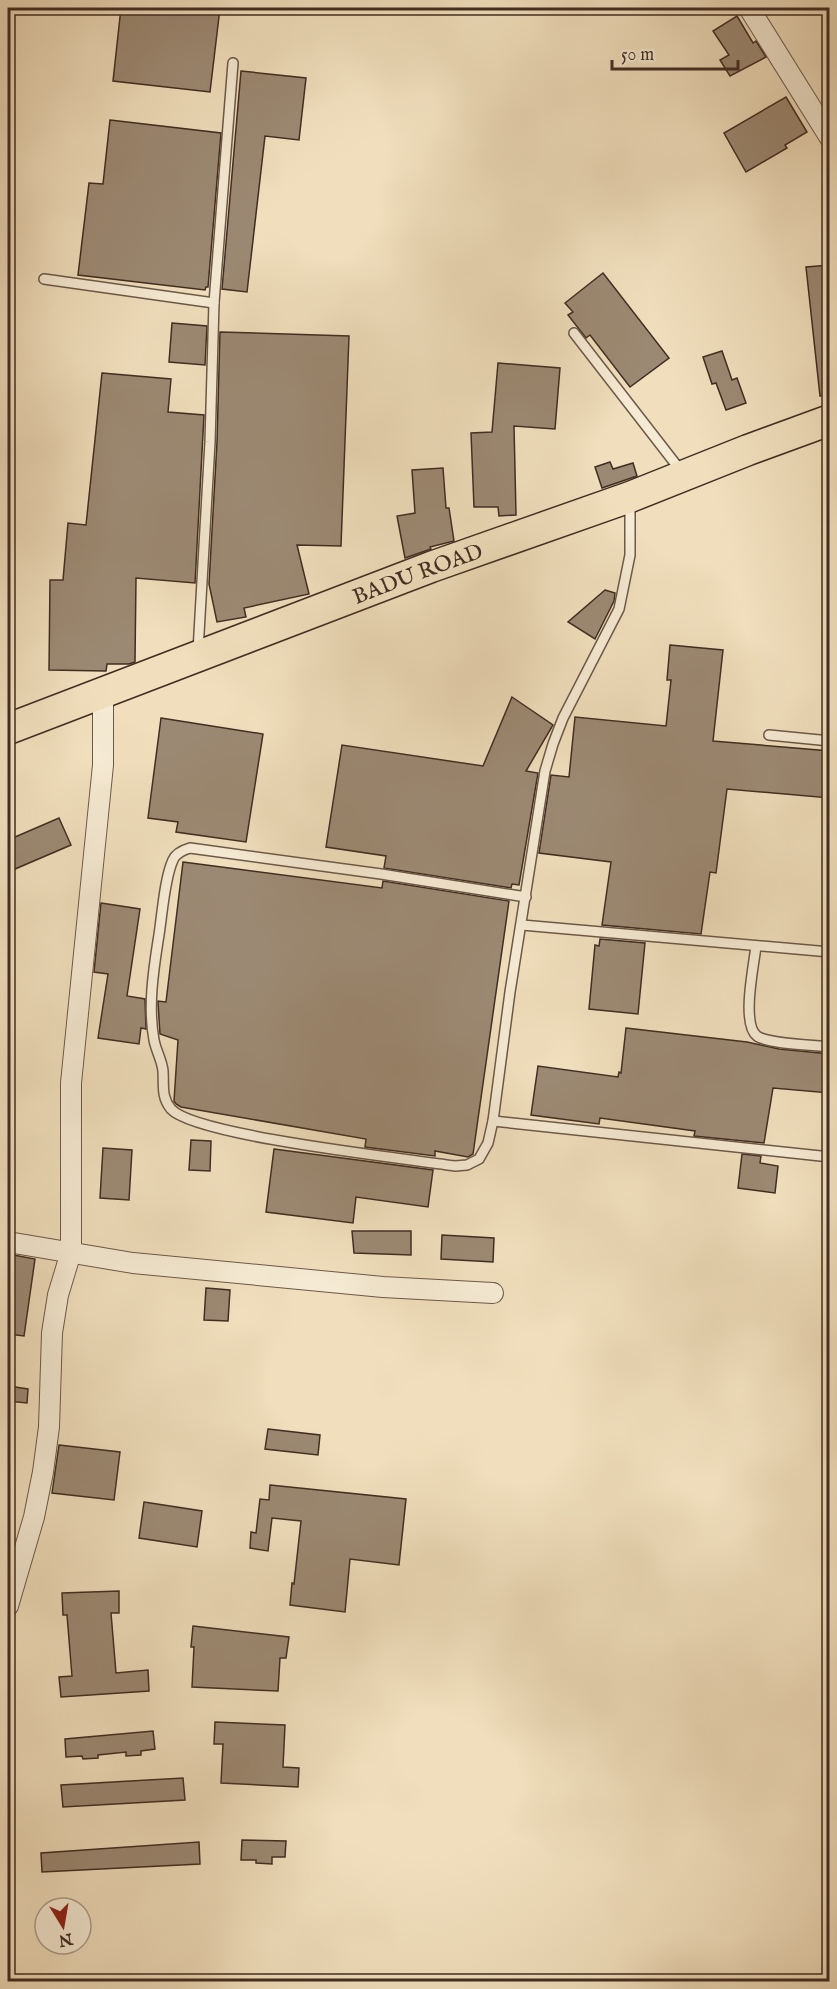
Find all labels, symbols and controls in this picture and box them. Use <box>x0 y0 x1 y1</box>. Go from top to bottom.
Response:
scale bar <box>612 33 738 71</box>
text: 50 m <box>621 44 654 67</box>
street label: BADU ROAD <box>349 538 487 612</box>
north arrow <box>33 1896 93 1956</box>
text: N <box>57 1927 75 1950</box>

